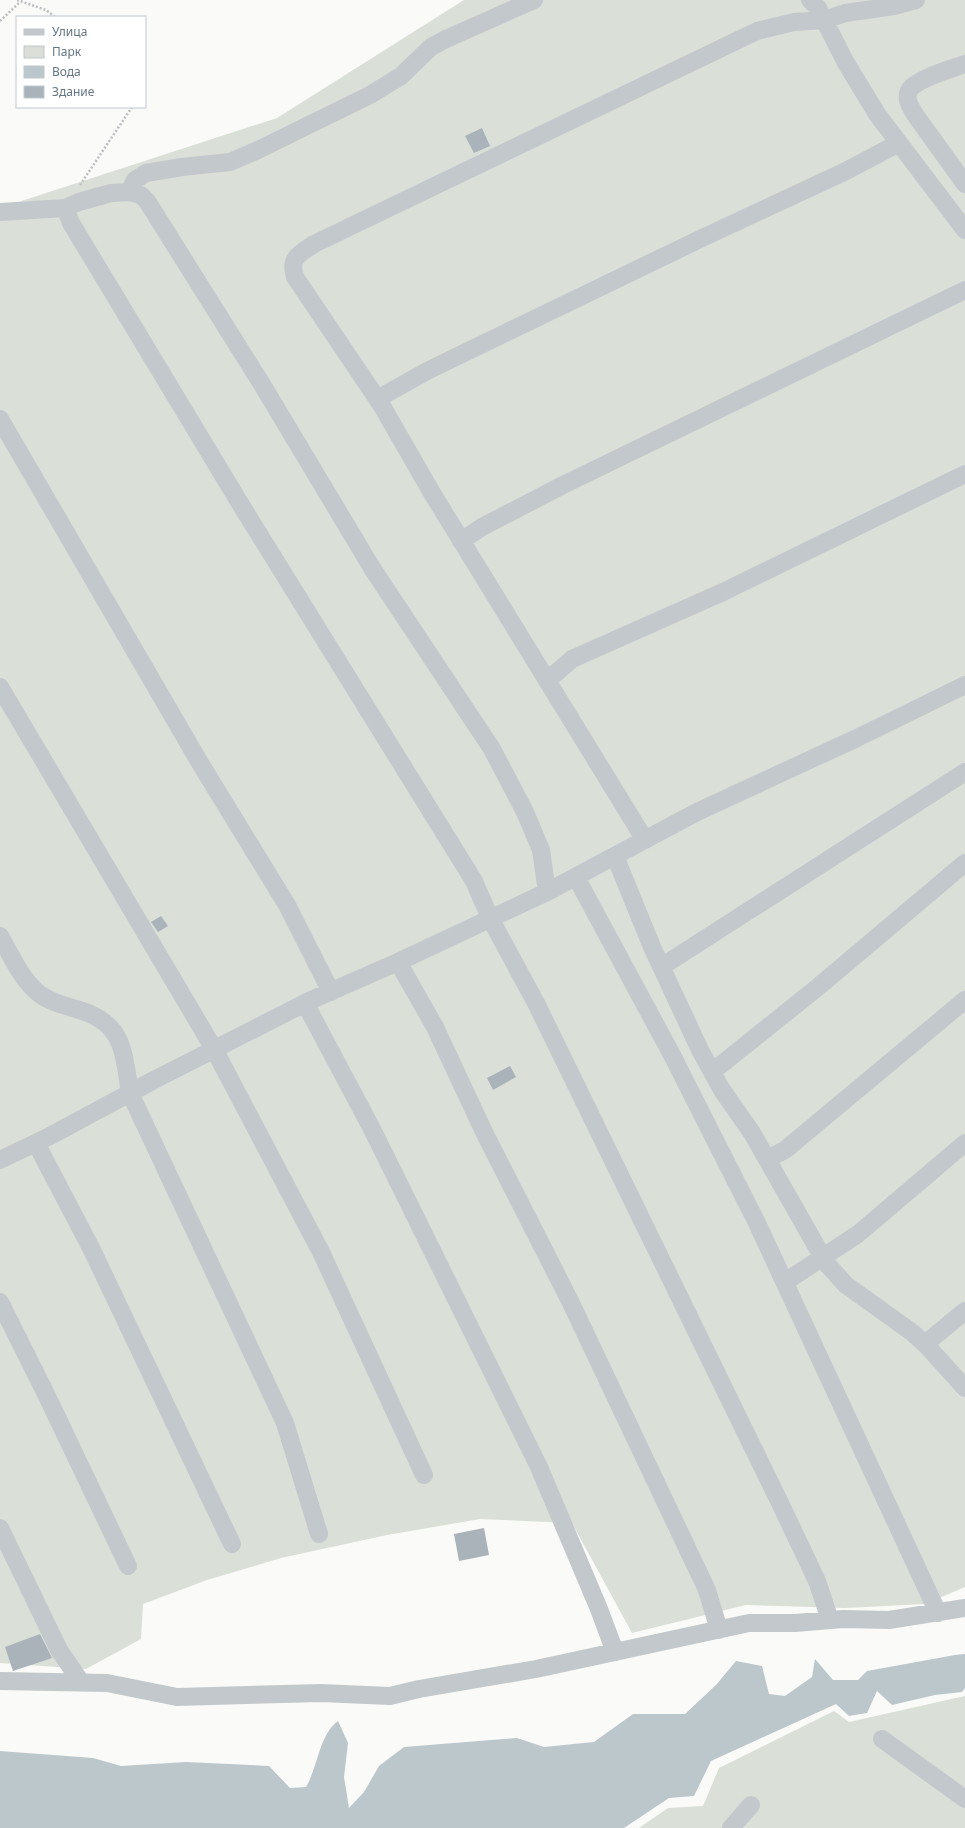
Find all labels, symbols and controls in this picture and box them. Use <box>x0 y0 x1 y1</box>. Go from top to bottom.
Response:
legend <box>16 16 146 108</box>
text: Улица <box>52 23 87 40</box>
text: Парк <box>52 43 82 60</box>
text: Вода <box>52 63 81 80</box>
text: Здание <box>52 83 95 100</box>

